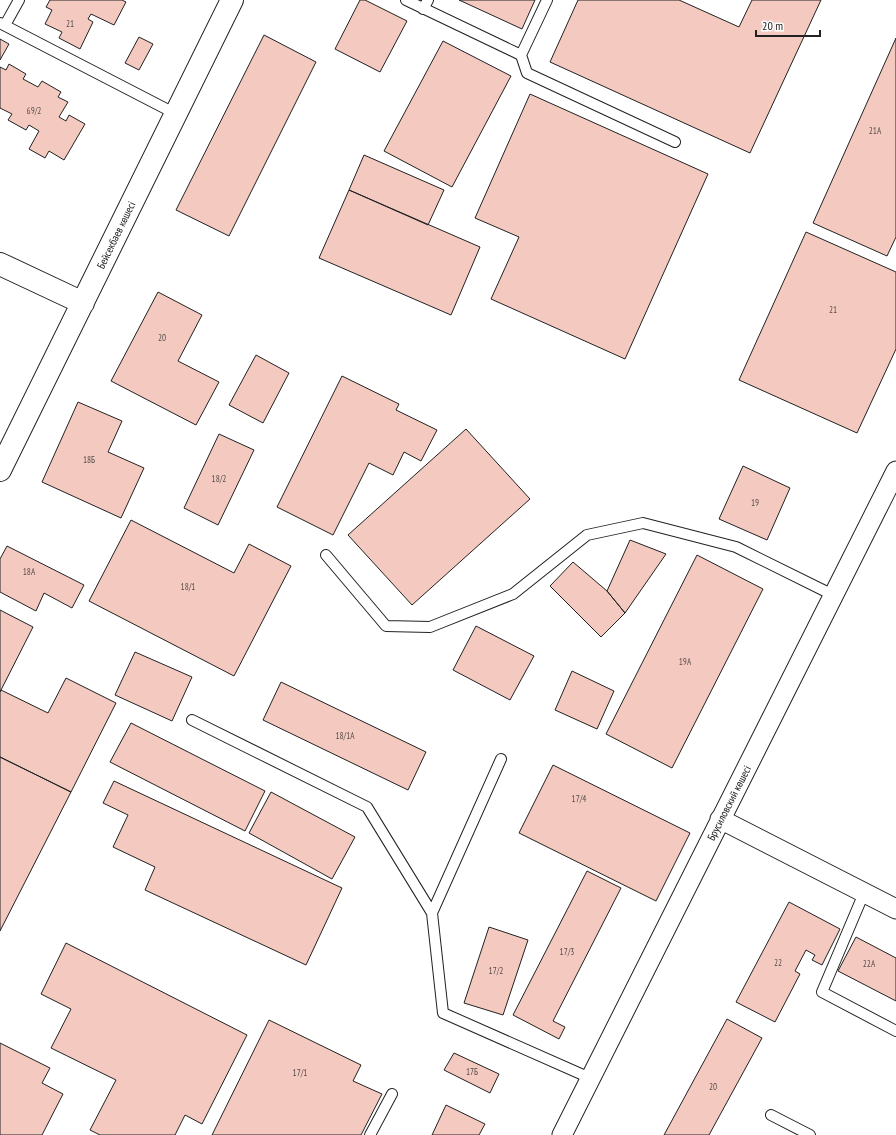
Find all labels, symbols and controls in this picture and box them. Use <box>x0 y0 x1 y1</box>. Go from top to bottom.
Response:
scale bar <box>756 12 820 38</box>
house number: 21 <box>66 18 74 29</box>
text: 20 m <box>762 18 783 33</box>
house number: 69/2 <box>27 105 41 116</box>
house number: 21А <box>869 125 882 136</box>
street label: Бейсекбаев көшесі <box>94 199 138 271</box>
house number: 21 <box>829 304 837 315</box>
house number: 20 <box>158 332 166 343</box>
house number: 18Б <box>83 454 95 465</box>
house number: 18/2 <box>212 473 226 484</box>
house number: 19 <box>751 497 759 508</box>
house number: 18А <box>23 566 36 577</box>
house number: 18/1 <box>181 581 195 592</box>
house number: 19А <box>679 656 692 667</box>
house number: 18/1А <box>335 730 355 741</box>
street label: Брусиловский көшесі <box>704 763 754 843</box>
house number: 17/4 <box>572 793 586 804</box>
house number: 17/3 <box>560 946 574 957</box>
house number: 22 <box>774 957 782 968</box>
house number: 22А <box>863 958 876 969</box>
house number: 17/2 <box>489 965 503 976</box>
house number: 17Б <box>466 1066 478 1077</box>
house number: 17/1 <box>293 1067 307 1078</box>
house number: 20 <box>709 1081 717 1092</box>

